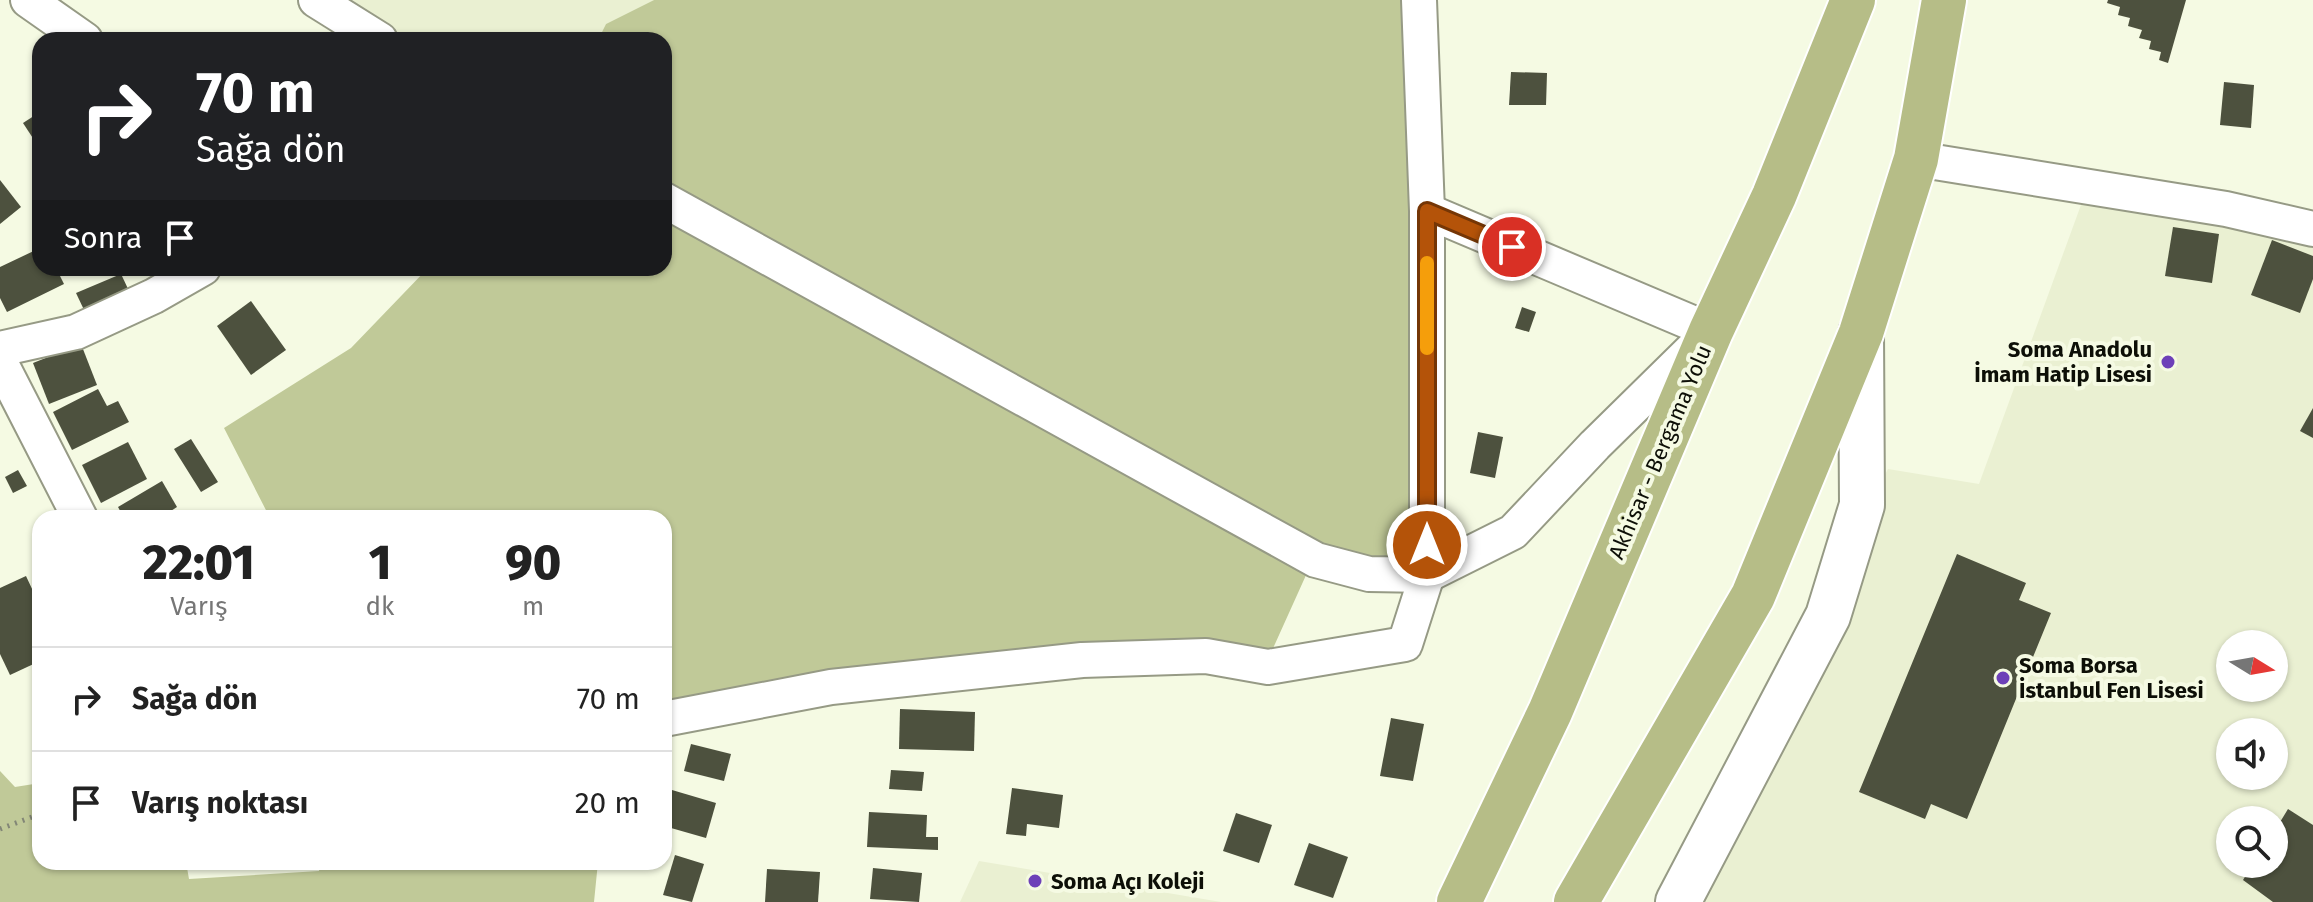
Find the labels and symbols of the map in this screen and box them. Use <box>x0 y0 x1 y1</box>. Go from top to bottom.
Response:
pin <box>1478 213 1546 281</box>
place label: Soma Anadolu İmam Hatip Lisesi <box>1974 336 2152 388</box>
street label: Akhisar - Bergama Yolu <box>1603 341 1717 563</box>
marker: Soma Anadolu İmam Hatip Lisesi <box>2159 353 2177 371</box>
position arrow <box>1385 503 1469 587</box>
north arrow <box>2216 630 2288 702</box>
place label: Soma Borsa İstanbul Fen Lisesi <box>2019 652 2204 704</box>
marker: Soma Borsa İstanbul Fen Lisesi <box>1994 669 2012 687</box>
place label: Soma Açı Koleji <box>1051 868 1205 895</box>
marker: Soma Açı Koleji <box>1026 872 1044 890</box>

